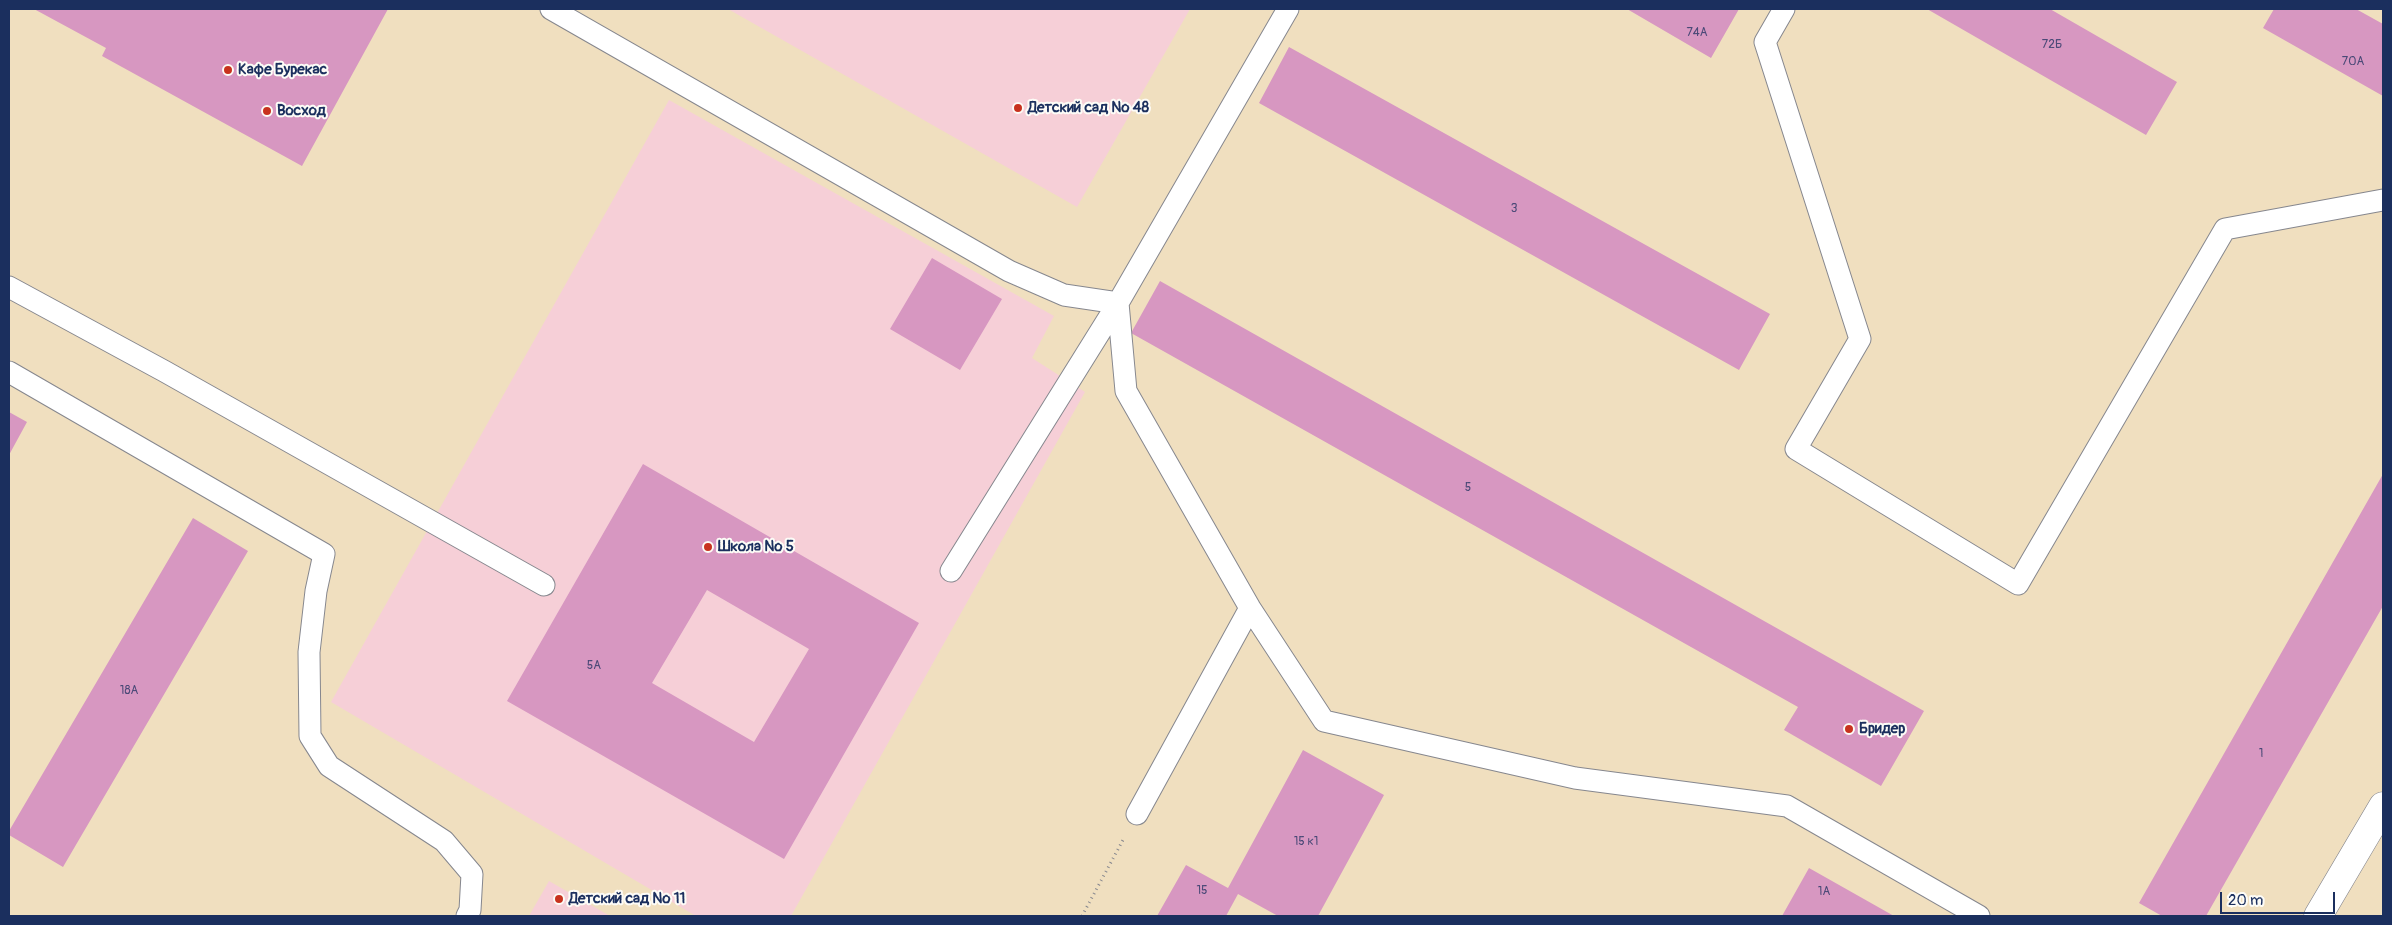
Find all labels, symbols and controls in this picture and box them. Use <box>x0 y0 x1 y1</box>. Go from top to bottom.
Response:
house number: 74А <box>1686 26 1708 40</box>
house number: 72Б <box>2042 38 2062 52</box>
house number: 70А <box>2342 55 2364 69</box>
place label: Кафе Бурекас <box>238 61 327 79</box>
marker: Кафе Бурекас <box>222 64 234 76</box>
place label: Детский сад № 48 <box>1028 99 1149 117</box>
place label: Восход <box>277 102 326 120</box>
marker: Детский сад № 48 <box>1012 102 1024 114</box>
marker: Восход <box>261 105 273 117</box>
house number: 3 <box>1511 202 1517 216</box>
house number: 5 <box>1465 481 1471 495</box>
place label: Школа № 5 <box>718 538 794 556</box>
marker: Школа № 5 <box>702 541 714 553</box>
house number: 5А <box>587 659 601 673</box>
house number: 18А <box>120 684 138 698</box>
place label: Бридер <box>1859 720 1905 738</box>
marker: Бридер <box>1843 723 1855 735</box>
house number: 1 <box>2259 747 2263 761</box>
house number: 15 к1 <box>1294 835 1318 849</box>
scale bar <box>2222 882 2337 914</box>
house number: 15 <box>1196 884 1208 898</box>
house number: 1А <box>1818 885 1830 899</box>
place label: Детский сад № 11 <box>569 890 685 908</box>
text: 20 m <box>2228 891 2263 910</box>
marker: Детский сад № 11 <box>553 893 565 905</box>

